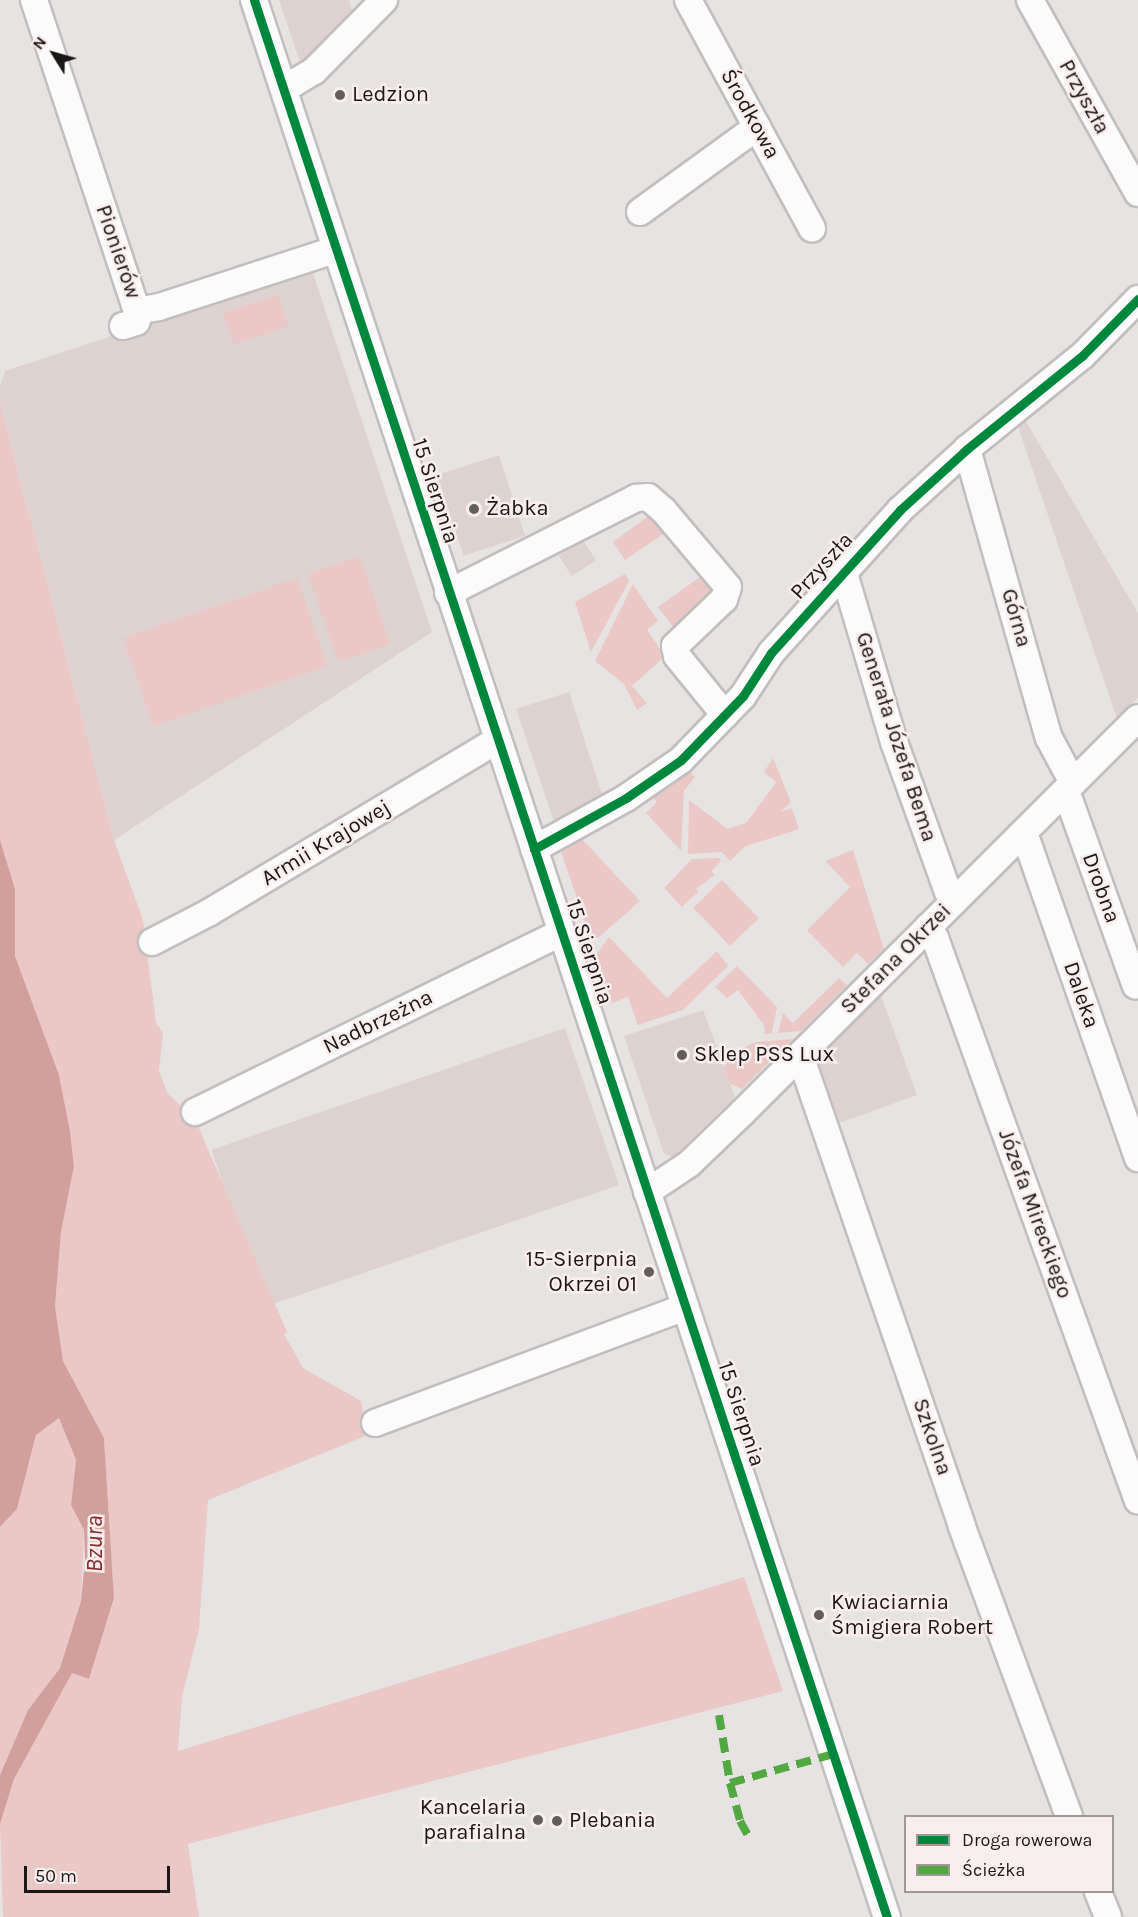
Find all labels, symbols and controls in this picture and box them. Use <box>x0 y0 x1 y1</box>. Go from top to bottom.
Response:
north arrow <box>24 24 84 84</box>
text: N <box>28 33 50 53</box>
street label: Przyszła <box>1053 55 1115 139</box>
street label: Środkowa <box>715 64 785 164</box>
place label: Ledzion <box>352 82 429 108</box>
marker: Ledzion <box>333 88 347 102</box>
street label: Pionierów <box>90 201 146 303</box>
street label: 15 Sierpnia <box>406 435 464 547</box>
place label: Żabka <box>486 496 549 522</box>
marker: Żabka <box>467 502 481 516</box>
street label: Przyszła <box>785 527 859 605</box>
street label: Górna <box>995 586 1037 650</box>
street label: Generała Józefa Bema <box>850 629 942 845</box>
street label: Armii Krajowej <box>257 794 395 892</box>
street label: Drobna <box>1076 849 1126 927</box>
street label: 15 Sierpnia <box>560 896 618 1008</box>
street label: Stefana Okrzei <box>835 898 957 1020</box>
street label: Daleka <box>1057 958 1105 1032</box>
street label: Nadbrzeżna <box>319 984 437 1060</box>
place label: Sklep PSS Lux <box>694 1042 834 1068</box>
marker: Sklep PSS Lux <box>675 1048 689 1062</box>
street label: Józefa Mireckiego <box>992 1126 1078 1302</box>
place label: 15-Sierpnia Okrzei 01 <box>526 1246 637 1298</box>
marker: 15-Sierpnia Okrzei 01 <box>642 1265 656 1279</box>
street label: 15 Sierpnia <box>712 1358 770 1470</box>
street label: Szkolna <box>907 1395 957 1479</box>
water label: Bzura <box>81 1515 109 1573</box>
place label: Kwiaciarnia Śmigiera Robert <box>831 1589 993 1640</box>
marker: Kwiaciarnia Śmigiera Robert <box>812 1608 826 1622</box>
place label: Kancelaria parafialna <box>420 1794 526 1846</box>
place label: Plebania <box>569 1808 656 1834</box>
marker: Kancelaria parafialna <box>531 1813 545 1827</box>
marker: Plebania <box>550 1814 564 1828</box>
legend <box>904 1815 1114 1893</box>
text: Droga rowerowa <box>962 1829 1093 1851</box>
scale bar <box>27 1854 172 1892</box>
text: Ścieżka <box>962 1859 1025 1881</box>
text: 50 m <box>35 1865 77 1887</box>

